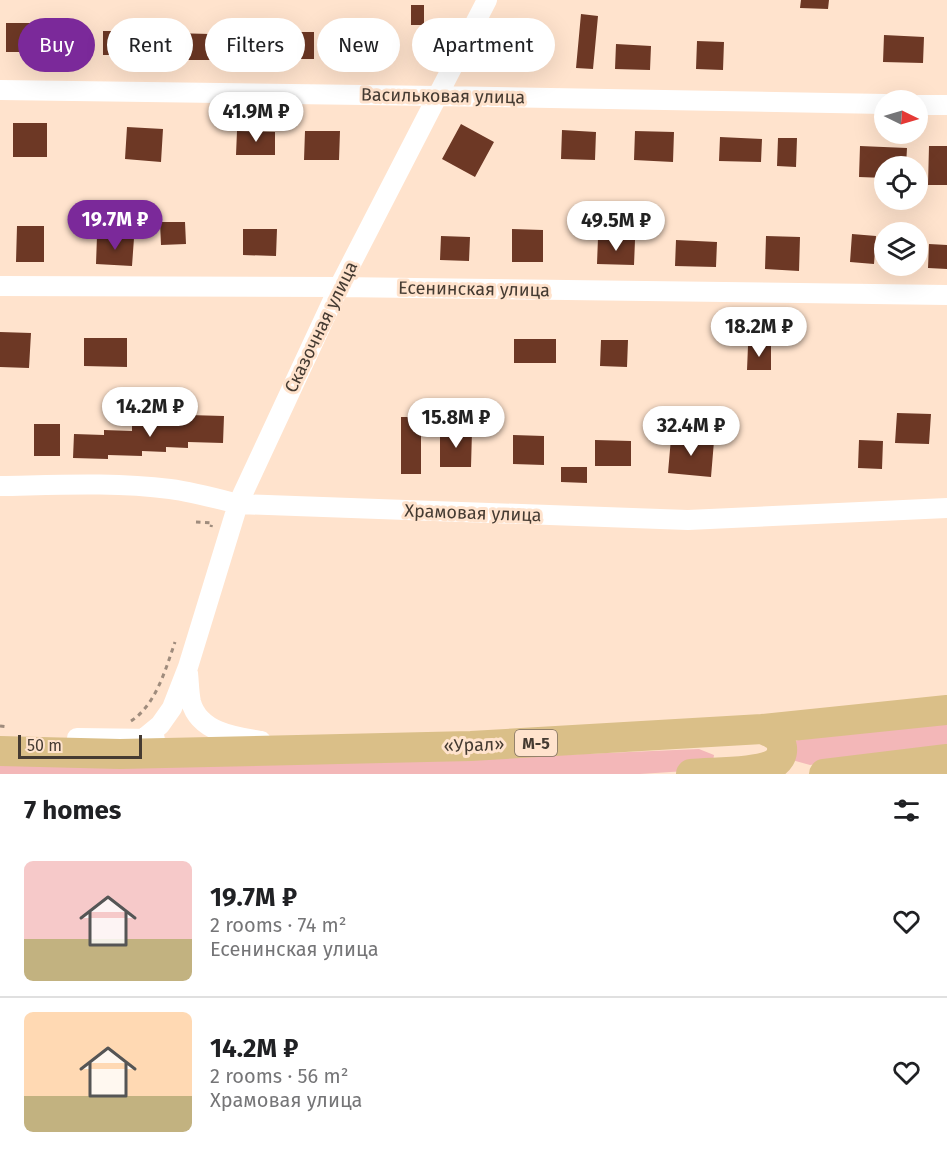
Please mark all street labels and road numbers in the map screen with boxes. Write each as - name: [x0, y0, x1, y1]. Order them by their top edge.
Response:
- street label: Васильковая улица: [361, 84, 525, 108]
- street label: Сказочная улица: [280, 258, 362, 396]
- street label: Есенинская улица: [398, 277, 550, 301]
- street label: Храмовая улица: [404, 500, 542, 526]
- road number: М-5: [515, 730, 557, 756]
- street label: «Урал»: [443, 733, 505, 757]

